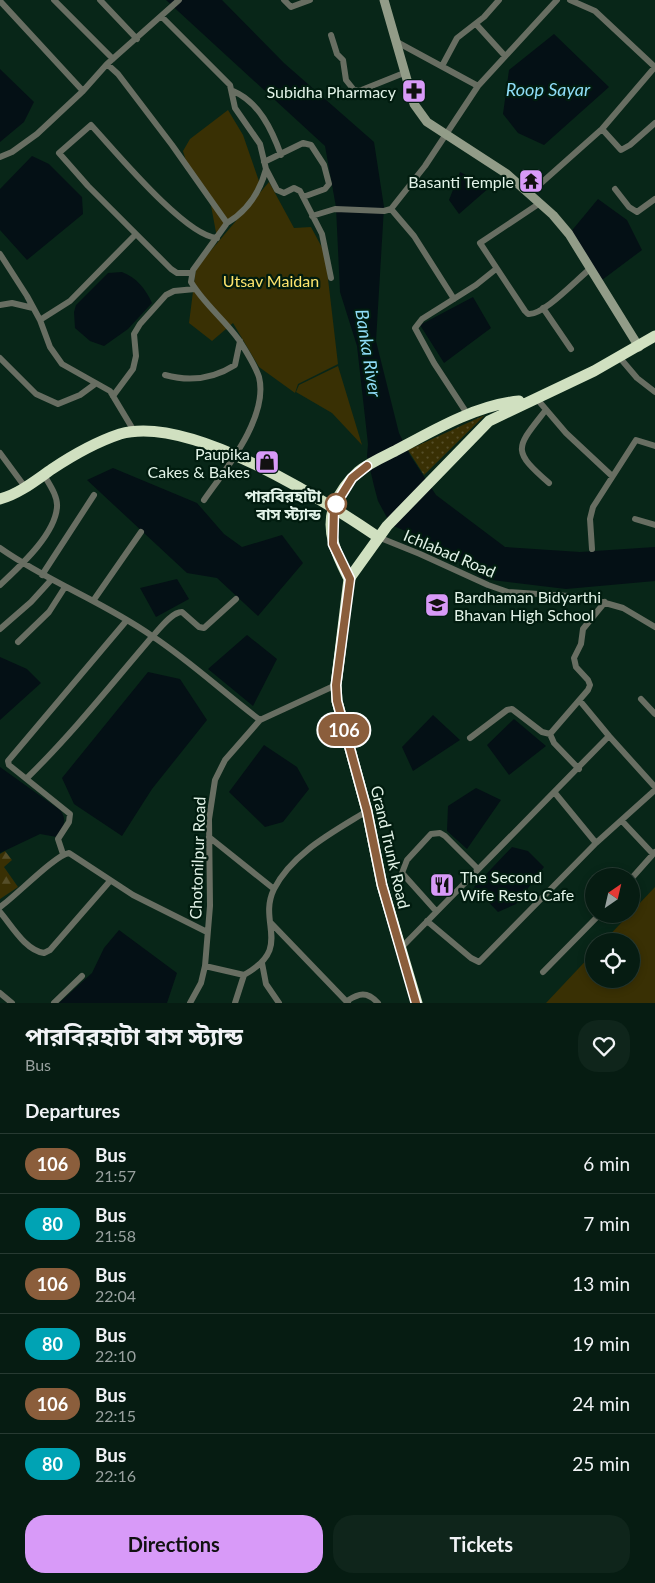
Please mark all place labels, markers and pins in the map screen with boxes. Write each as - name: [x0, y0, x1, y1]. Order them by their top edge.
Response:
- pharmacy icon: Subidha Pharmacy: [401, 78, 427, 104]
- place label: Subidha Pharmacy: [267, 82, 397, 101]
- temple icon: Basanti Temple: [518, 168, 544, 194]
- place label: Basanti Temple: [408, 172, 514, 191]
- place label: Paupika Cakes & Bakes: [148, 444, 250, 481]
- shop icon: Paupika Cakes & Bakes: [254, 449, 280, 475]
- place label: পারবিরহাটা বাস স্ট্যান্ড: [244, 486, 322, 523]
- marker: পারবিরহাটা বাস স্ট্যান্ড: [325, 493, 347, 515]
- place label: Bardhaman Bidyarthi Bhavan High School: [454, 587, 601, 624]
- school or university icon: Bardhaman Bidyarthi Bhavan High School: [424, 592, 450, 618]
- place label: The Second Wife Resto Cafe: [460, 867, 574, 904]
- restaurant icon: The Second Wife Resto Cafe: [429, 872, 455, 898]

